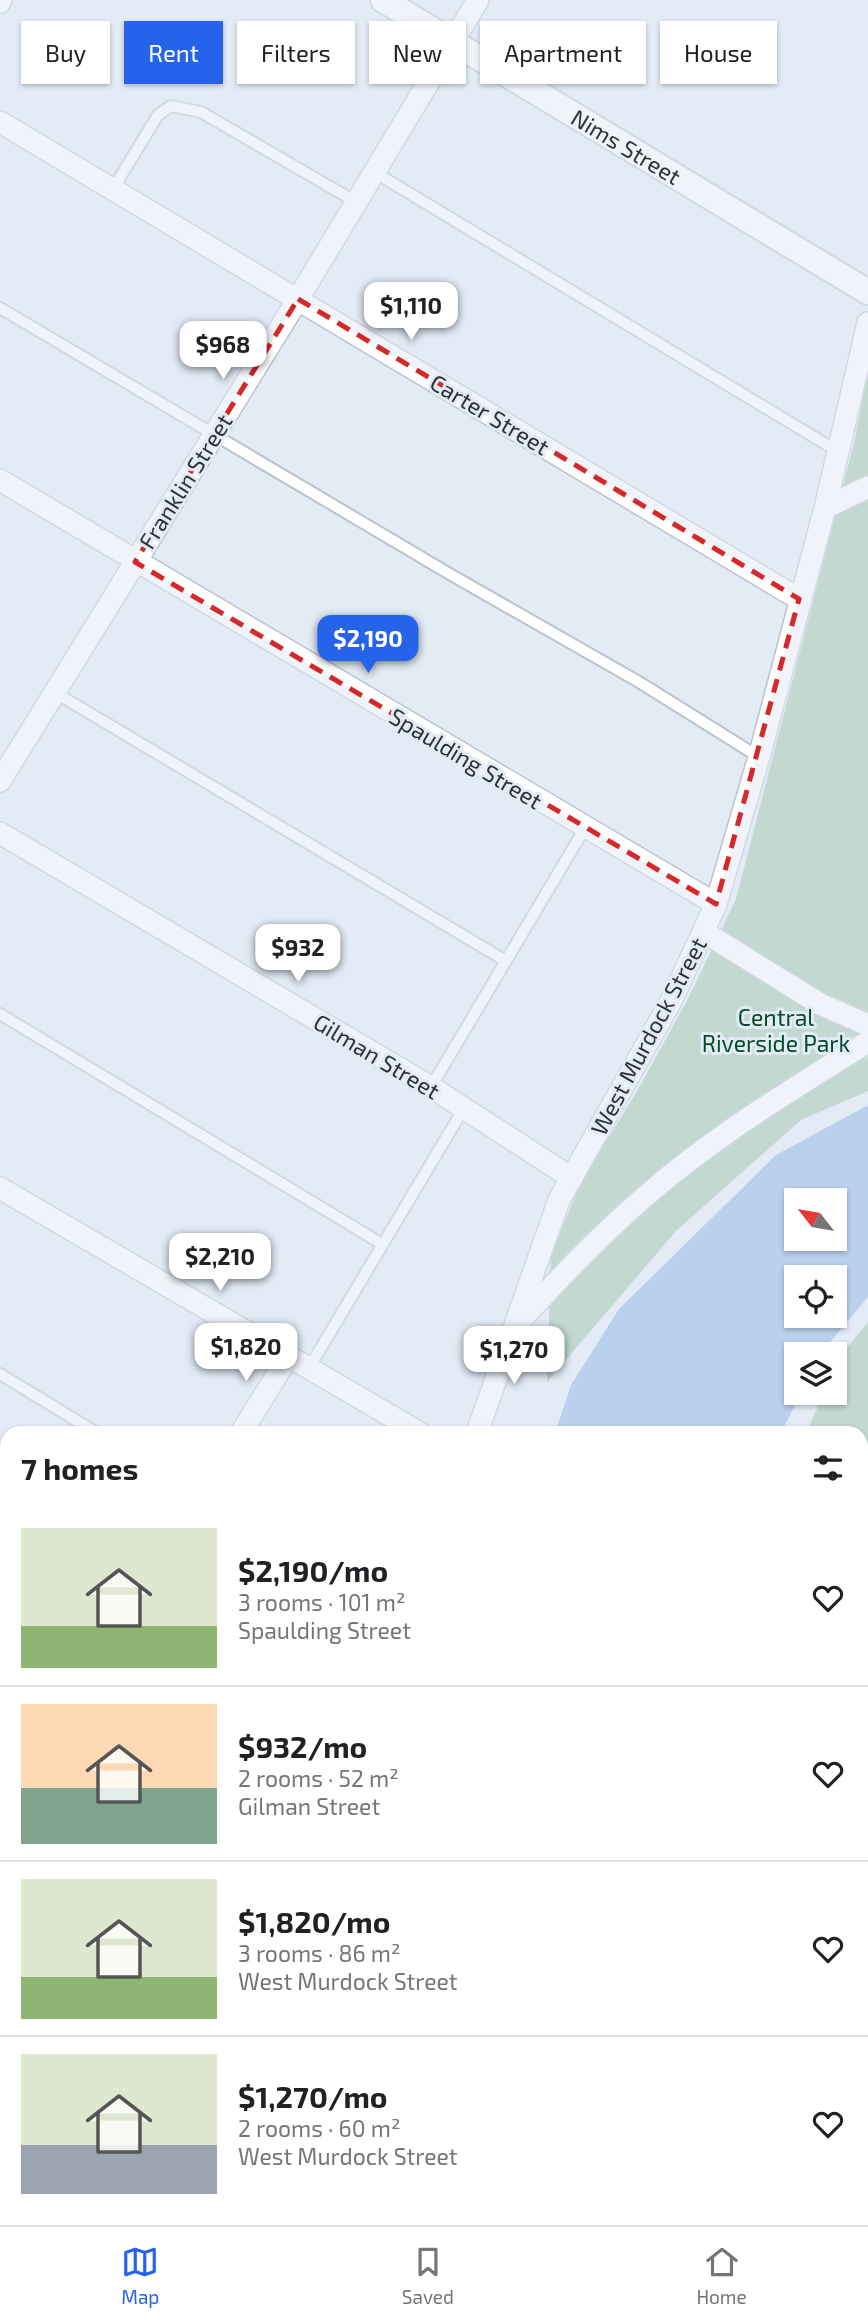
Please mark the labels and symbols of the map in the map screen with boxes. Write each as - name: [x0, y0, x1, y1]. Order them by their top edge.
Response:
- street label: Nims Street: [566, 103, 686, 190]
- pin: $1,110: [354, 282, 468, 342]
- pin: $968: [182, 322, 264, 381]
- street label: Carter Street: [425, 368, 555, 461]
- street label: Franklin Street: [132, 408, 238, 554]
- pin: $2,190: [311, 616, 425, 675]
- street label: Spaulding Street: [385, 701, 548, 815]
- pin: $932: [257, 925, 339, 984]
- street label: West Murdock Street: [584, 932, 712, 1140]
- park label: Central Riverside Park: [702, 1003, 851, 1057]
- street label: Gilman Street: [309, 1007, 445, 1105]
- north arrow: [784, 1188, 847, 1251]
- pin: $2,210: [163, 1234, 277, 1293]
- pin: $1,820: [189, 1324, 303, 1383]
- pin: $1,270: [457, 1326, 571, 1386]

